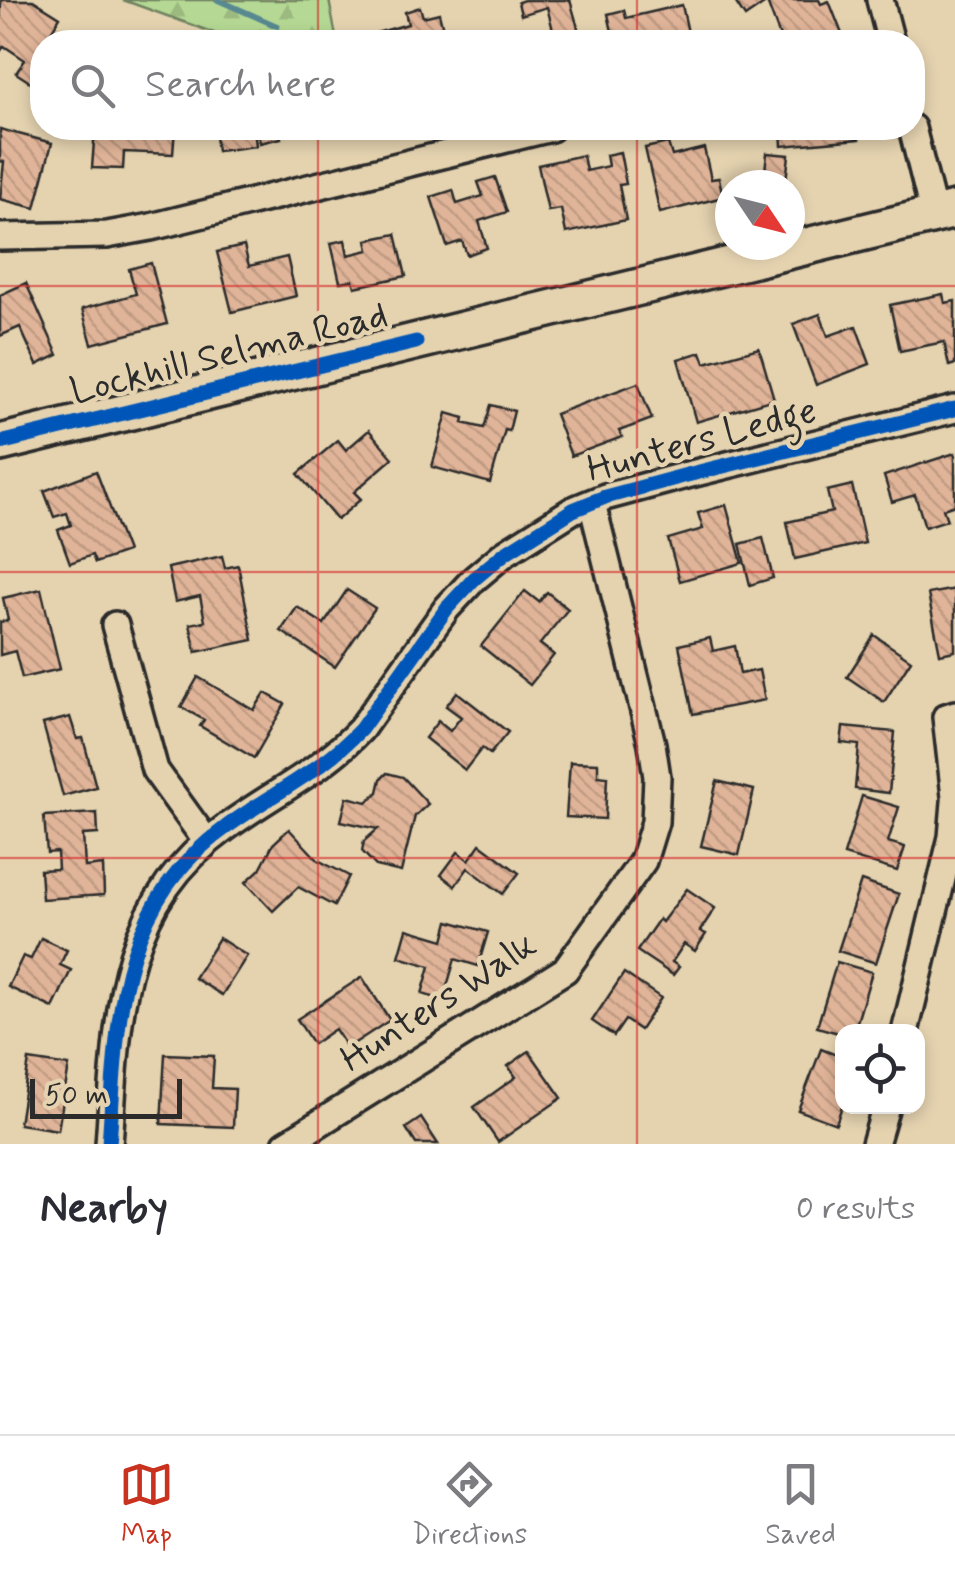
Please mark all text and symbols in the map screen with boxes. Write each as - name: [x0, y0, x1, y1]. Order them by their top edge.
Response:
- search box: [30, 30, 925, 140]
- icon: search: [65, 58, 120, 113]
- text: Search here: [145, 61, 336, 110]
- north arrow: [715, 170, 805, 260]
- street label: Lockhill Selma Road: [65, 291, 393, 417]
- street label: Hunters Ledge: [582, 387, 823, 499]
- street label: Hunters Walk: [332, 921, 546, 1085]
- map controls: [835, 1024, 925, 1114]
- button: locate: [835, 1024, 925, 1114]
- scale bar: [30, 1074, 182, 1118]
- text: 50 m: [45, 1078, 108, 1115]
- text: Nearby: [40, 1182, 168, 1237]
- text: 0 results: [796, 1188, 915, 1230]
- tab: Map: [119, 1457, 174, 1554]
- tab: Directions: [412, 1457, 527, 1554]
- tab: Saved: [765, 1457, 836, 1554]

